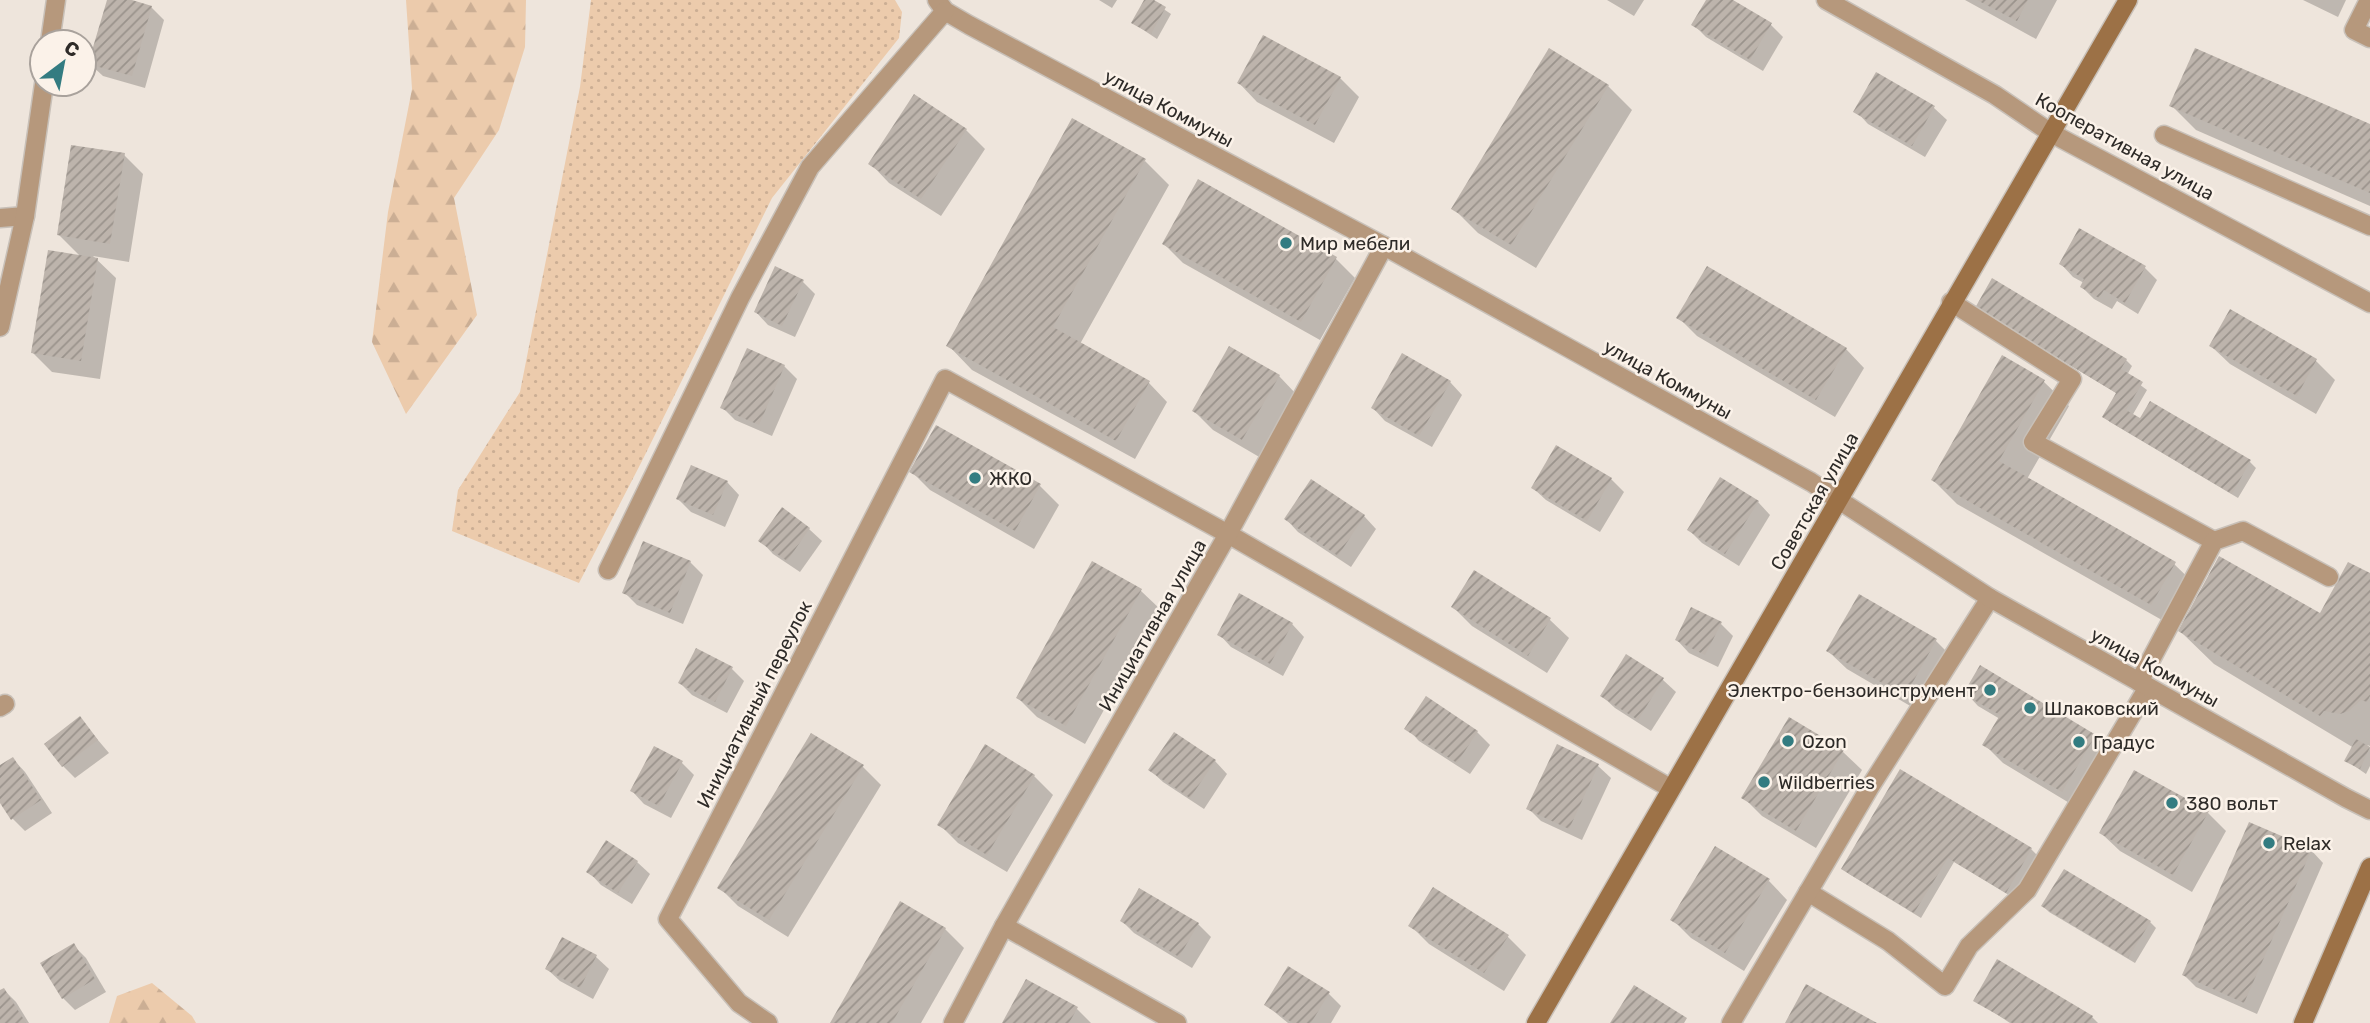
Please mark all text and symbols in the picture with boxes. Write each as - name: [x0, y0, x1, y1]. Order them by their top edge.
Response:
- north arrow: [28, 28, 98, 98]
- text: С: [60, 36, 83, 62]
- street label: улица Коммуны: [1100, 65, 1237, 152]
- street label: Кооперативная улица: [2031, 88, 2218, 205]
- place label: Мир мебели: [1300, 232, 1410, 255]
- marker: Мир мебели: [1278, 235, 1294, 251]
- street label: улица Коммуны: [1600, 335, 1736, 424]
- street label: Советская улица: [1766, 428, 1863, 574]
- place label: ЖКО: [989, 467, 1032, 490]
- marker: ЖКО: [967, 470, 983, 486]
- street label: Инициативная улица: [1094, 535, 1211, 715]
- street label: Инициативный переулок: [692, 597, 817, 812]
- street label: улица Коммуны: [2087, 623, 2223, 712]
- place label: Электро-бензоинструмент: [1728, 679, 1976, 702]
- marker: Электро-бензоинструмент: [1982, 682, 1998, 698]
- place label: Шлаковский: [2044, 697, 2159, 720]
- marker: Шлаковский: [2022, 700, 2038, 716]
- place label: Ozon: [1802, 730, 1847, 753]
- place label: Градус: [2093, 731, 2155, 754]
- marker: Ozon: [1780, 733, 1796, 749]
- marker: Градус: [2071, 734, 2087, 750]
- place label: Wildberries: [1778, 771, 1875, 794]
- marker: Wildberries: [1756, 774, 1772, 790]
- place label: 380 вольт: [2186, 792, 2278, 815]
- marker: 380 вольт: [2164, 795, 2180, 811]
- place label: Relax: [2283, 832, 2331, 855]
- marker: Relax: [2261, 835, 2277, 851]

